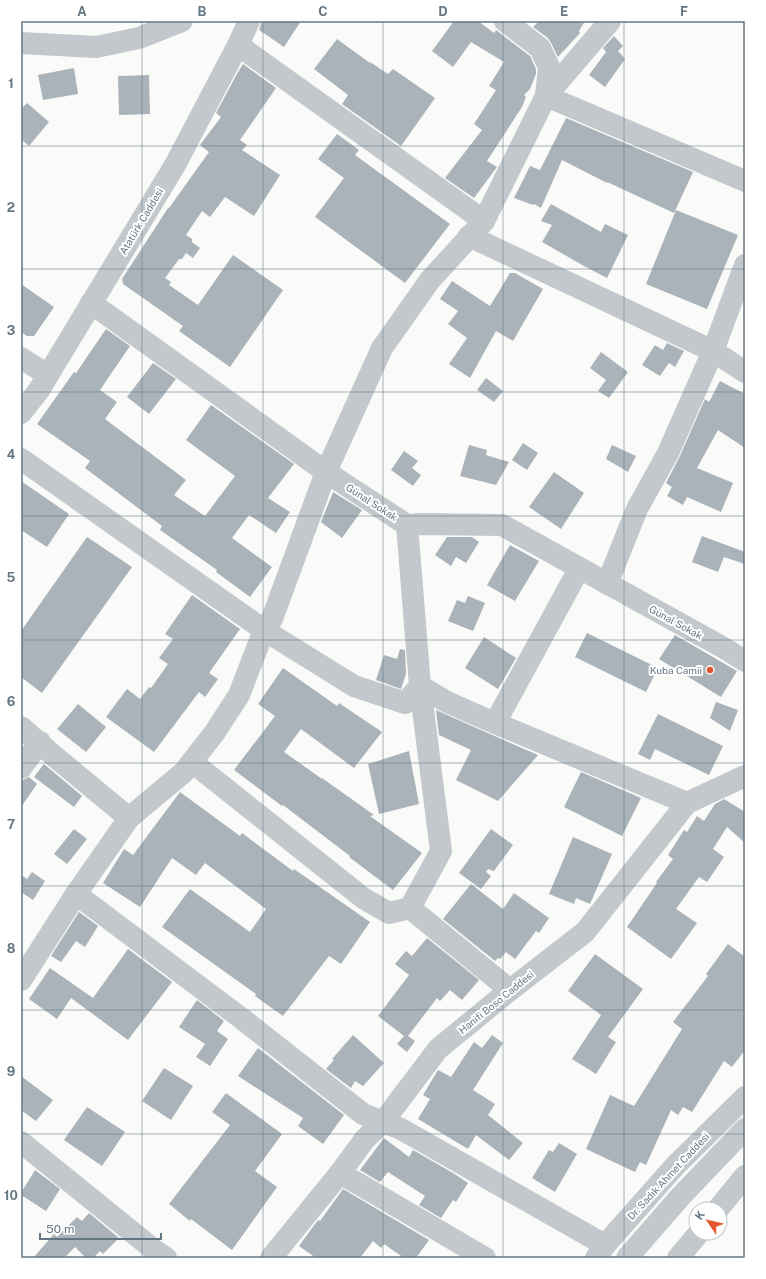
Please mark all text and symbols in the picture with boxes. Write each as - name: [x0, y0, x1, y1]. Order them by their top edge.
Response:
- text: A: [77, 4, 87, 19]
- text: B: [198, 4, 207, 19]
- text: C: [318, 4, 328, 19]
- text: D: [438, 4, 448, 19]
- text: E: [560, 4, 568, 19]
- text: F: [680, 4, 688, 19]
- text: 1: [8, 76, 14, 91]
- street label: Atatürk Caddesi: [117, 186, 165, 256]
- text: 2: [7, 200, 15, 215]
- text: 3: [7, 323, 16, 338]
- text: 4: [7, 447, 16, 462]
- street label: Günal Sokak: [344, 481, 400, 523]
- text: 5: [7, 570, 16, 585]
- street label: Günal Sokak: [647, 602, 705, 642]
- place label: Kuba Camii: [650, 664, 702, 676]
- marker: Kuba Camii: [705, 665, 715, 675]
- text: 6: [7, 694, 16, 709]
- text: 7: [7, 817, 15, 832]
- text: 8: [7, 941, 16, 956]
- street label: Hanifi Boso Caddesi: [456, 968, 536, 1036]
- text: 9: [7, 1064, 15, 1079]
- street label: Dr. Sadık Ahmet Caddesi: [625, 1130, 711, 1222]
- text: 10: [4, 1188, 18, 1203]
- north arrow: [688, 1201, 728, 1241]
- text: K: [693, 1209, 707, 1222]
- scale bar: [40, 1215, 161, 1241]
- text: 50 m: [46, 1222, 74, 1236]

